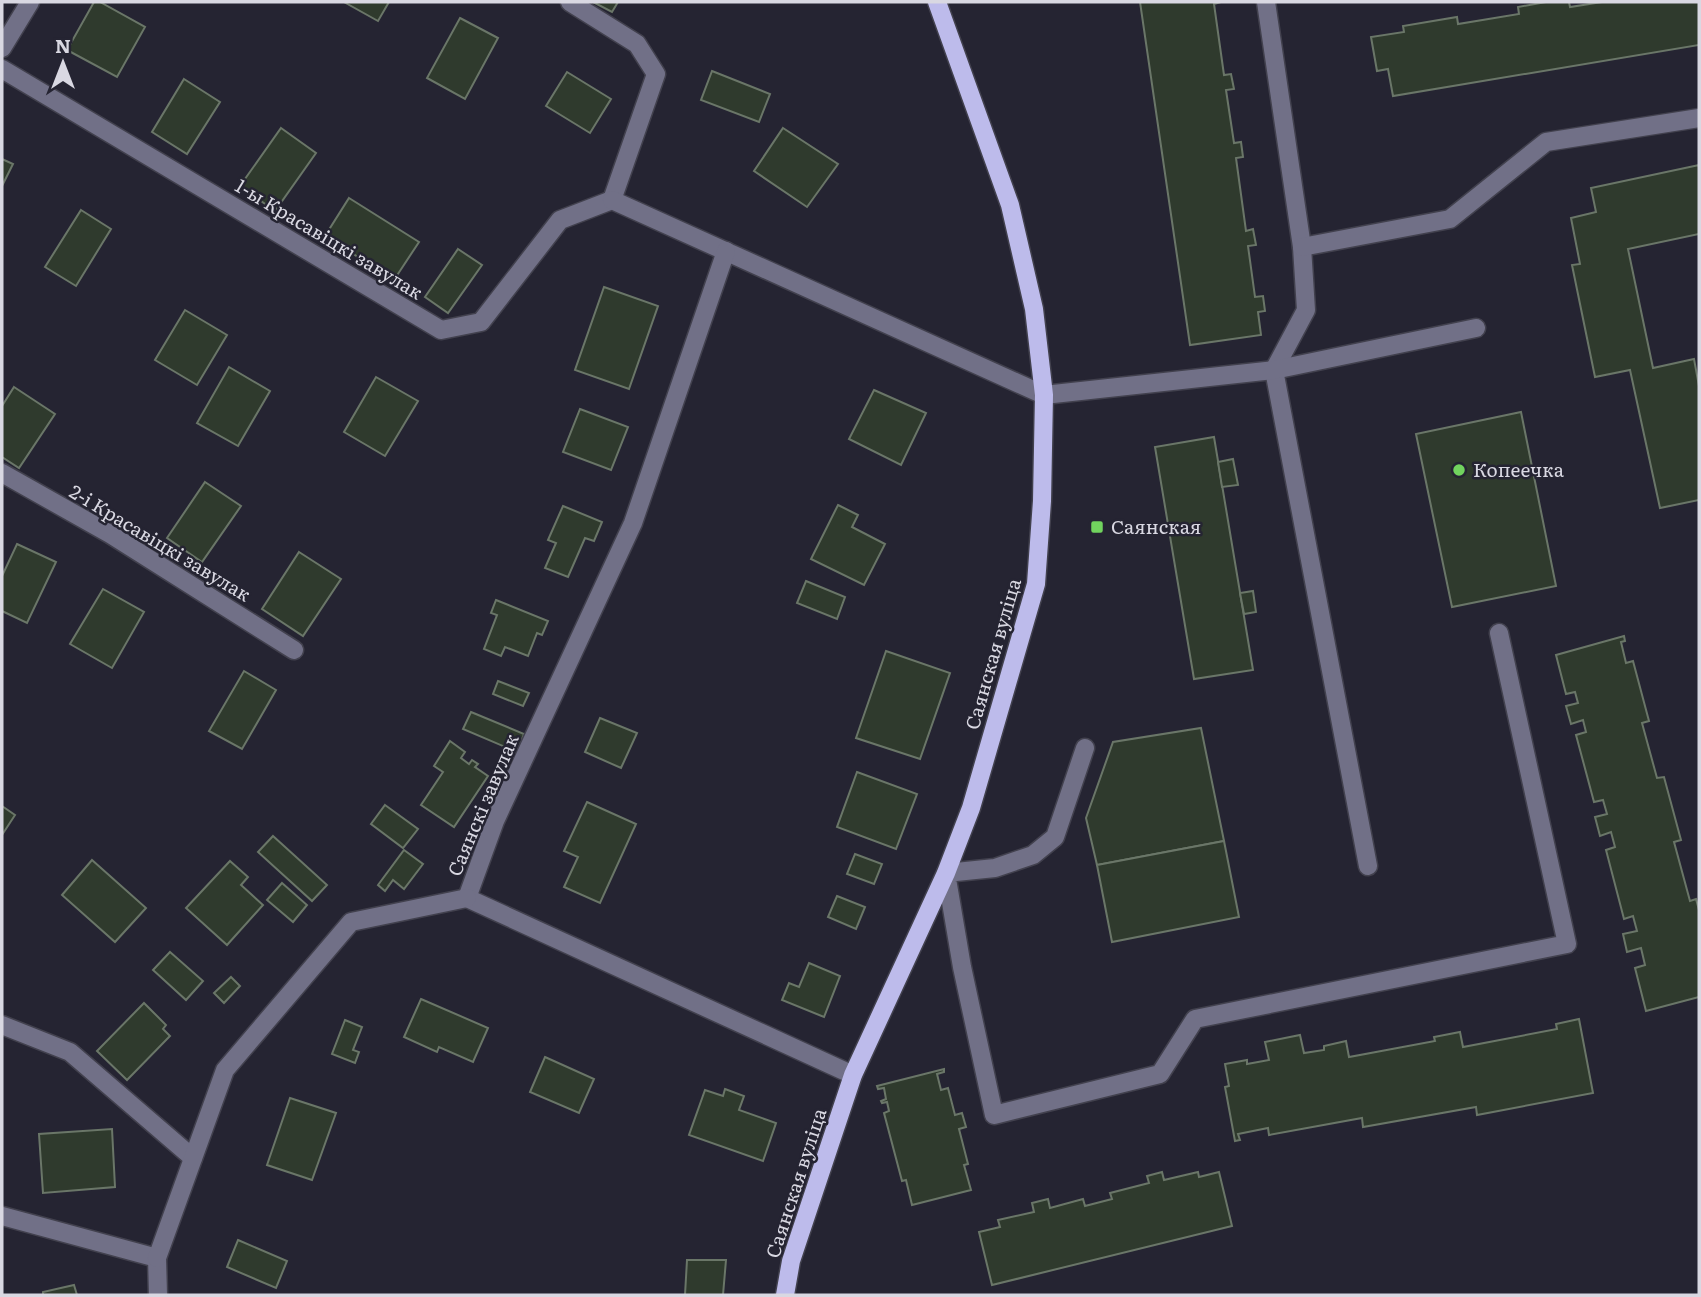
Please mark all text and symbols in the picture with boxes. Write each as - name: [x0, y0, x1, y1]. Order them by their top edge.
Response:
- north arrow: [28, 28, 98, 98]
- text: N: [55, 31, 71, 59]
- street label: 1-ы Красавіцкі завулак: [230, 171, 429, 306]
- place label: Копеечка: [1473, 455, 1565, 483]
- marker: Копеечка: [1451, 462, 1467, 478]
- street label: 2-і Красавіцкі завулак: [65, 477, 257, 608]
- place label: Саянская: [1111, 512, 1201, 540]
- marker: Саянская: [1089, 519, 1105, 535]
- street label: Саянская вуліца: [957, 574, 1027, 733]
- street label: Саянскі завулак: [439, 728, 525, 880]
- street label: Саянская вуліца: [758, 1103, 833, 1261]

